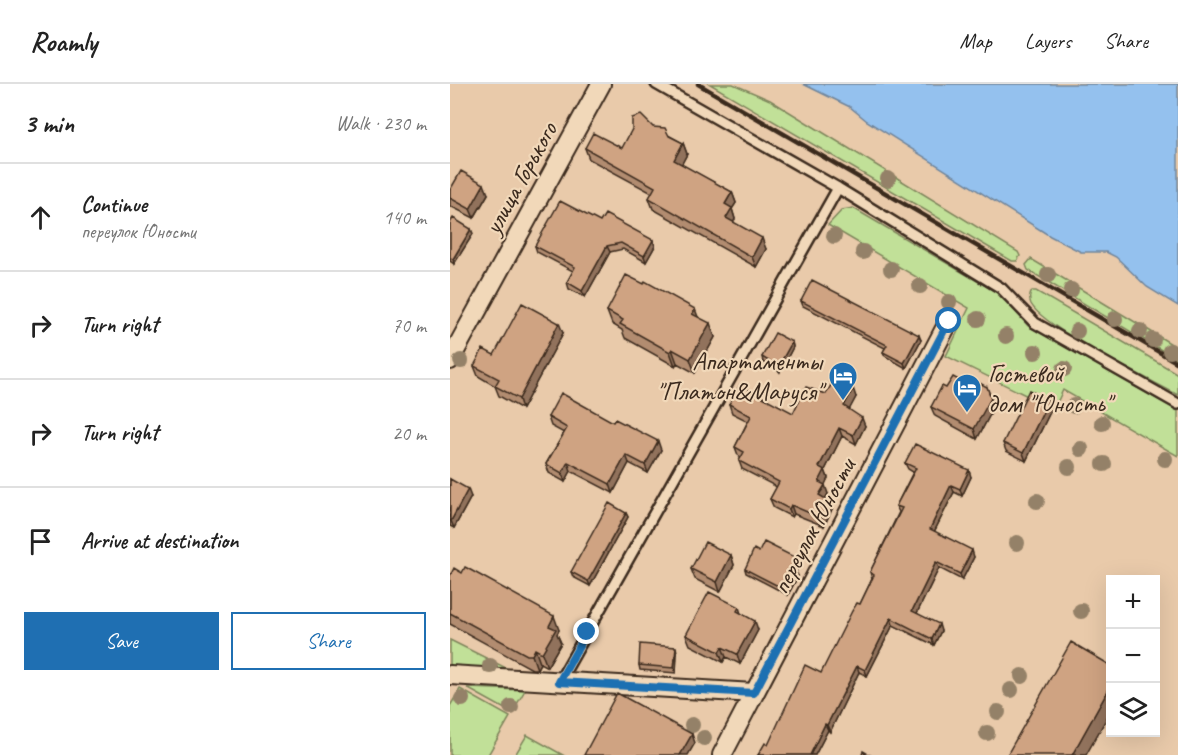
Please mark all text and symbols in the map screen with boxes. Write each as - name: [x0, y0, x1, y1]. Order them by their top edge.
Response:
- text: Roamly: [30, 24, 97, 59]
- text: Map: [959, 28, 992, 54]
- text: Layers: [1025, 28, 1071, 54]
- text: Share: [1104, 28, 1148, 54]
- text: 3 min: [24, 107, 74, 140]
- text: Walk · 230 m: [336, 111, 426, 136]
- street label: улица Горького: [475, 115, 566, 242]
- text: Continue: [81, 191, 147, 219]
- icon: ahead: [24, 201, 57, 234]
- text: 140 m: [383, 205, 426, 230]
- text: переулок Юности: [81, 219, 195, 244]
- route start: [935, 307, 961, 333]
- icon: right: [24, 309, 57, 342]
- text: Turn right: [81, 311, 158, 339]
- text: 70 m: [392, 313, 426, 338]
- place label: Апартаменты "Платон&Маруся": [656, 345, 827, 408]
- place label: Гостевой дом "Юность": [988, 357, 1116, 420]
- hotel icon: Апартаменты "Платон&Маруся": [827, 360, 859, 402]
- hotel icon: Гостевой дом "Юность": [951, 372, 983, 414]
- icon: right: [24, 417, 57, 450]
- text: Turn right: [81, 419, 158, 447]
- text: 20 m: [392, 421, 426, 446]
- street label: переулок Юности: [764, 450, 864, 600]
- icon: arrive: [24, 525, 57, 558]
- text: Arrive at destination: [81, 527, 238, 555]
- map controls: [1106, 575, 1160, 737]
- button: +: [1106, 575, 1160, 629]
- button: Save: [24, 612, 219, 670]
- button: Share: [231, 612, 426, 670]
- route end: [573, 618, 599, 644]
- button: −: [1106, 629, 1160, 683]
- button: layers: [1106, 683, 1160, 737]

